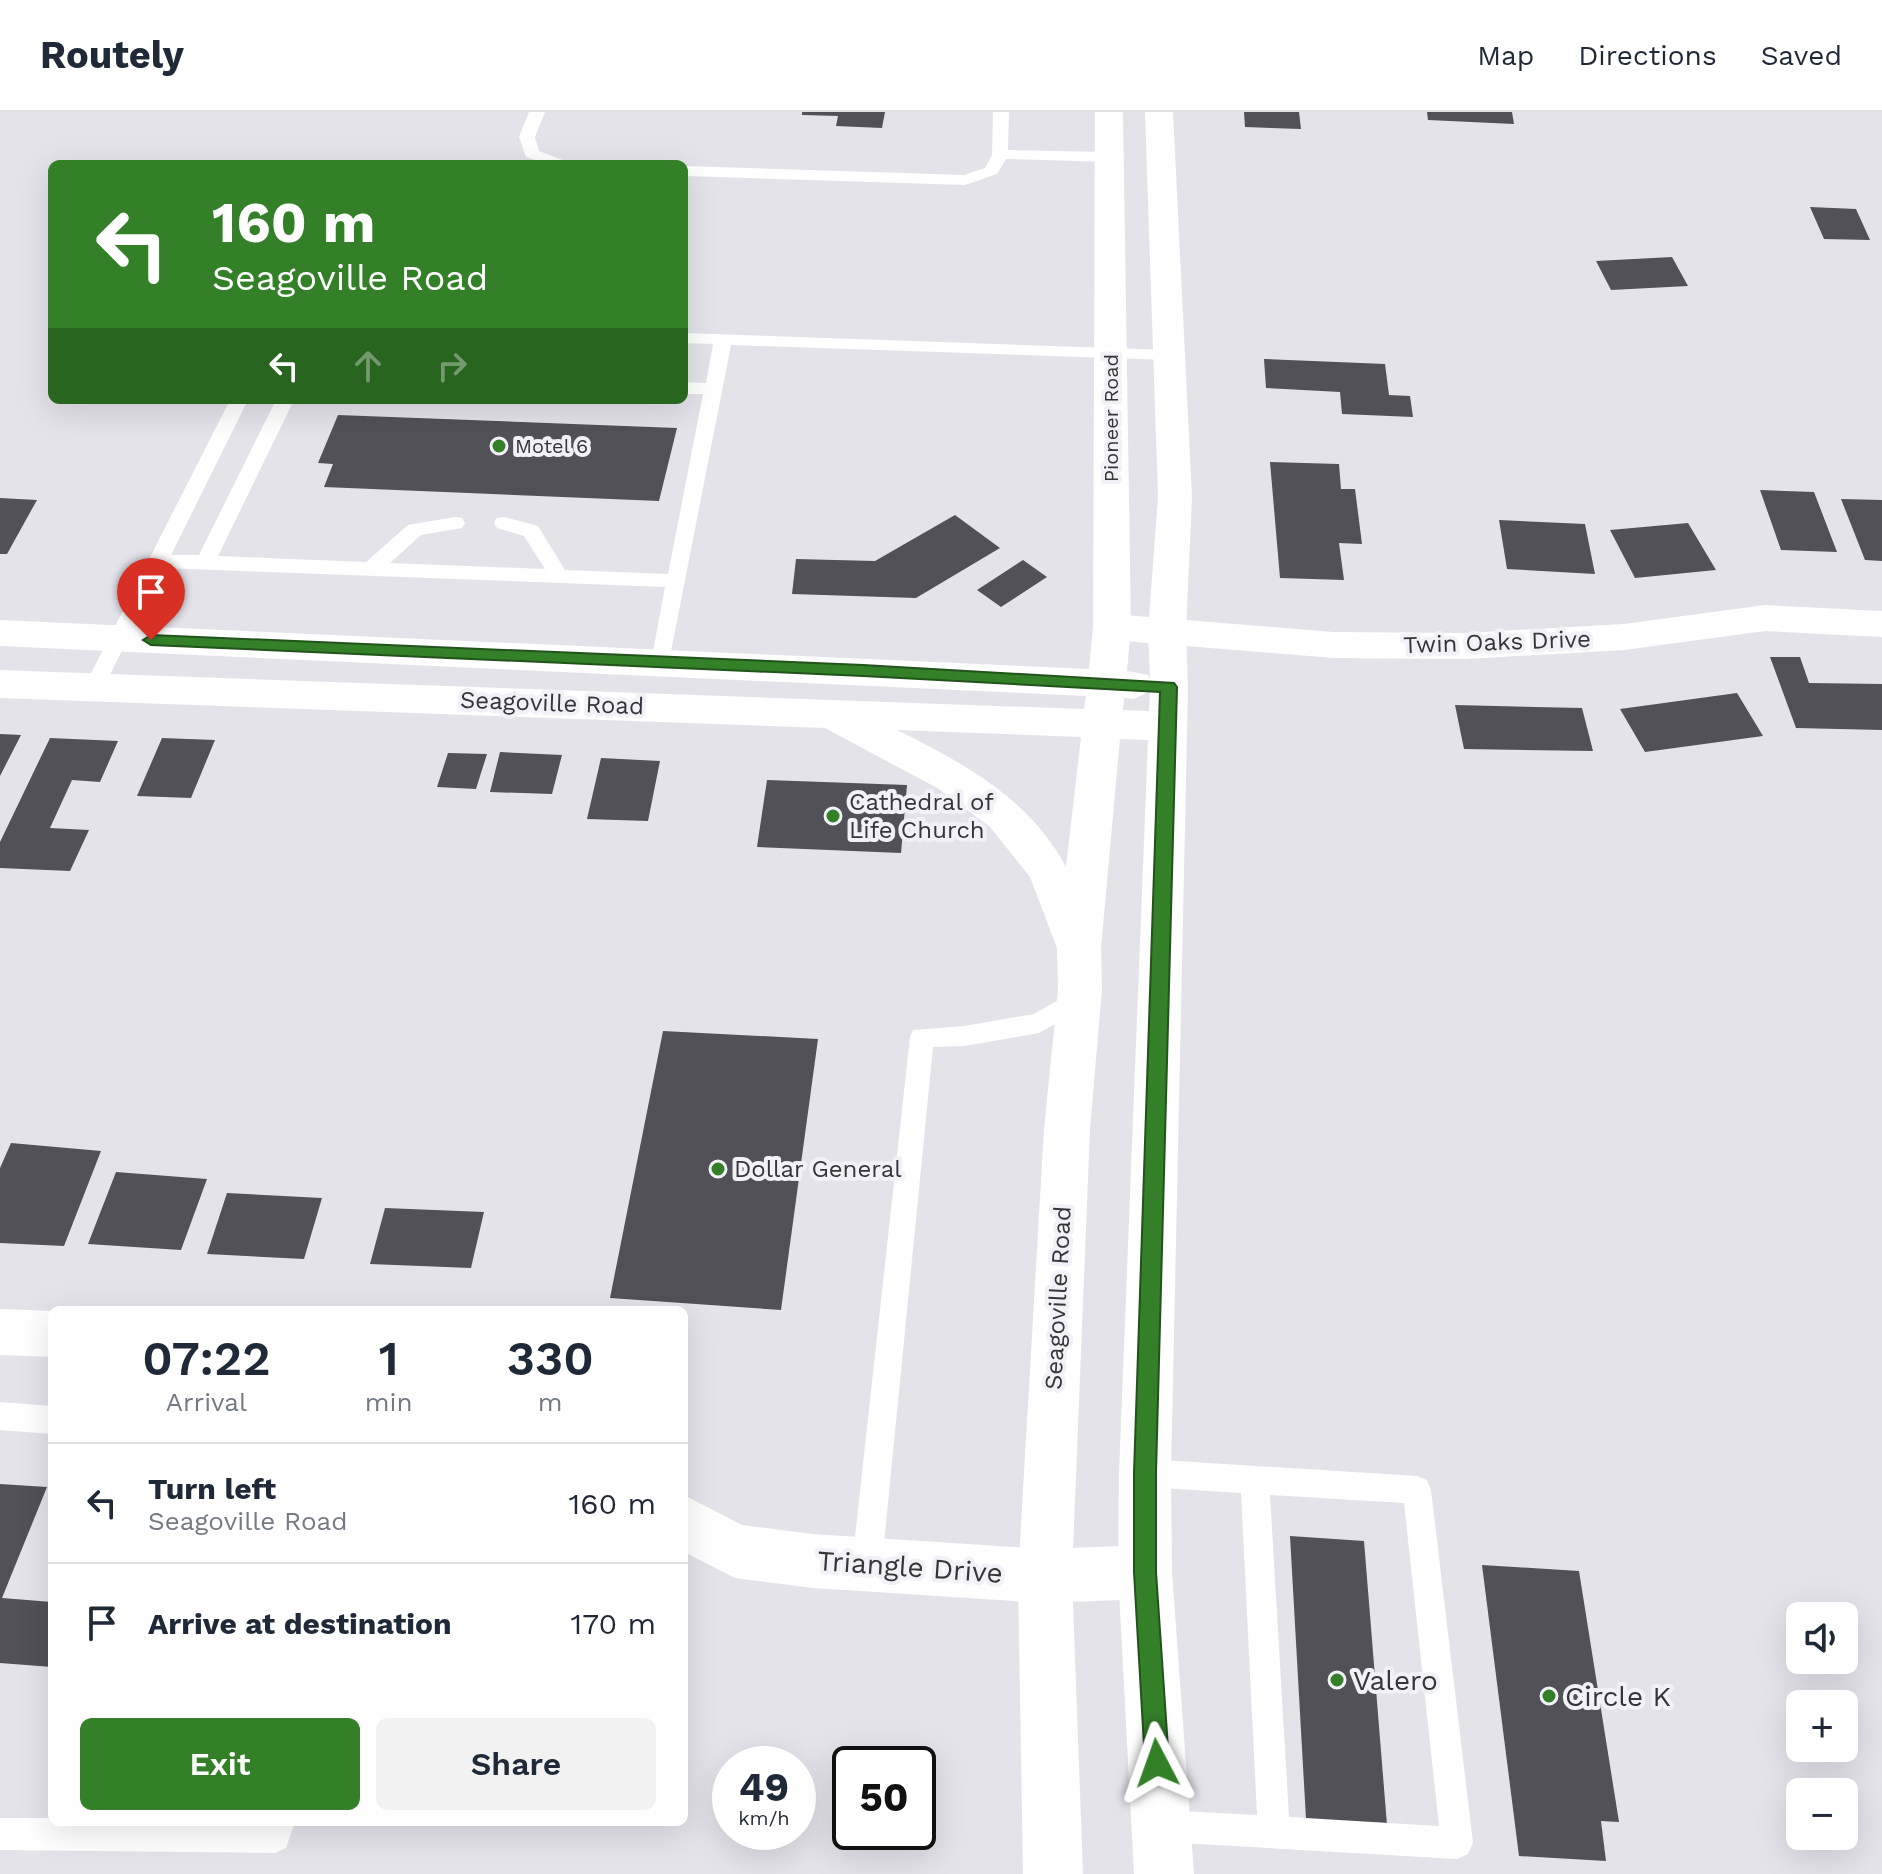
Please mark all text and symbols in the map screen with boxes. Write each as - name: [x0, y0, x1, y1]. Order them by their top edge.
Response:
- text: Routely: [40, 33, 184, 77]
- text: Map: [1477, 39, 1534, 72]
- text: Directions: [1578, 39, 1717, 72]
- text: Saved: [1761, 39, 1842, 72]
- text: 160 m: [212, 190, 375, 256]
- icon: left: [80, 192, 184, 296]
- text: Seagoville Road: [212, 257, 488, 299]
- icon: left: [262, 344, 306, 388]
- icon: ahead: [346, 344, 390, 388]
- icon: right: [430, 344, 474, 388]
- street label: Pioneer Road: [1099, 354, 1123, 482]
- place label: Motel 6: [515, 434, 588, 458]
- marker: Motel 6: [490, 437, 508, 455]
- pin: [117, 558, 185, 640]
- icon: arrive: [129, 570, 173, 614]
- street label: Twin Oaks Drive: [1403, 625, 1591, 659]
- street label: Seagoville Road: [459, 686, 645, 720]
- place label: Cathedral of Life Church: [849, 788, 994, 844]
- marker: Cathedral of Life Church: [824, 807, 842, 825]
- place label: Dollar General: [734, 1155, 902, 1183]
- marker: Dollar General: [709, 1160, 727, 1178]
- street label: Seagoville Road: [1039, 1205, 1077, 1391]
- text: 07:22: [142, 1330, 271, 1387]
- text: 1: [379, 1330, 399, 1387]
- text: 330: [507, 1330, 594, 1387]
- text: Arrival: [166, 1387, 247, 1417]
- text: min: [365, 1387, 413, 1417]
- text: m: [538, 1387, 563, 1417]
- text: Turn left: [148, 1471, 276, 1506]
- icon: left: [80, 1481, 124, 1525]
- text: 160 m: [569, 1486, 656, 1521]
- text: Seagoville Road: [148, 1506, 348, 1536]
- street label: Triangle Drive: [816, 1544, 1004, 1590]
- icon: arrive: [80, 1601, 124, 1645]
- map controls: [1786, 1602, 1858, 1850]
- button: sound: [1786, 1602, 1858, 1674]
- text: Arrive at destination: [148, 1606, 452, 1641]
- text: 170 m: [571, 1606, 656, 1641]
- place label: Valero: [1353, 1664, 1438, 1697]
- marker: Valero: [1328, 1671, 1346, 1689]
- place label: Circle K: [1565, 1680, 1671, 1713]
- marker: Circle K: [1540, 1687, 1558, 1705]
- button: +: [1786, 1690, 1858, 1762]
- button: Exit: [80, 1718, 360, 1810]
- button: Share: [376, 1718, 656, 1810]
- position arrow: [1115, 1721, 1199, 1805]
- speed limit sign: 50: [832, 1746, 936, 1850]
- text: 49: [739, 1764, 789, 1811]
- button: −: [1786, 1778, 1858, 1850]
- text: km/h: [738, 1806, 790, 1830]

